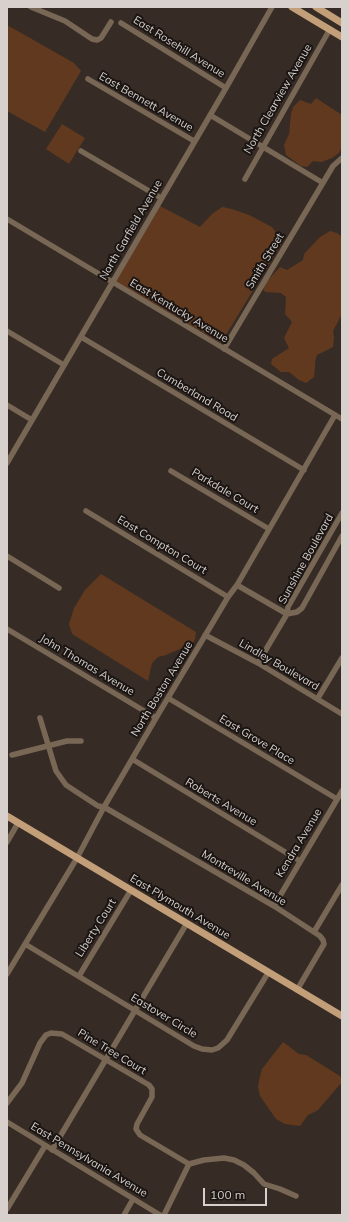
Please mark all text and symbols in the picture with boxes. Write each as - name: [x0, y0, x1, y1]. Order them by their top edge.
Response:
- street label: East Rosehill Avenue: [131, 13, 227, 81]
- street label: North Clearview Avenue: [241, 42, 315, 156]
- street label: East Bennett Avenue: [97, 70, 195, 134]
- street label: North Garfield Avenue: [97, 178, 165, 282]
- street label: Smith Street: [243, 231, 287, 291]
- street label: East Kentucky Avenue: [127, 276, 231, 346]
- street label: Cumberland Road: [154, 366, 240, 424]
- street label: Parkdale Court: [189, 466, 261, 516]
- street label: Sunshine Boulevard: [276, 512, 336, 606]
- street label: East Compton Court: [115, 513, 209, 577]
- street label: John Thomas Avenue: [37, 632, 137, 698]
- street label: Lindley Boulevard: [237, 637, 321, 693]
- street label: North Boston Avenue: [128, 639, 196, 739]
- street label: East Grove Place: [217, 712, 297, 768]
- street label: Roberts Avenue: [183, 775, 259, 829]
- street label: Kendra Avenue: [273, 806, 325, 880]
- street label: Montreville Avenue: [199, 847, 289, 909]
- street label: East Plymouth Avenue: [128, 872, 232, 942]
- street label: Liberty Court: [73, 897, 119, 959]
- street label: Eastover Circle: [128, 991, 200, 1041]
- street label: Pine Tree Court: [75, 1026, 149, 1078]
- street label: East Pennsylvania Avenue: [28, 1120, 150, 1200]
- scale bar: [205, 1180, 269, 1206]
- text: 100 m: [210, 1187, 245, 1202]

